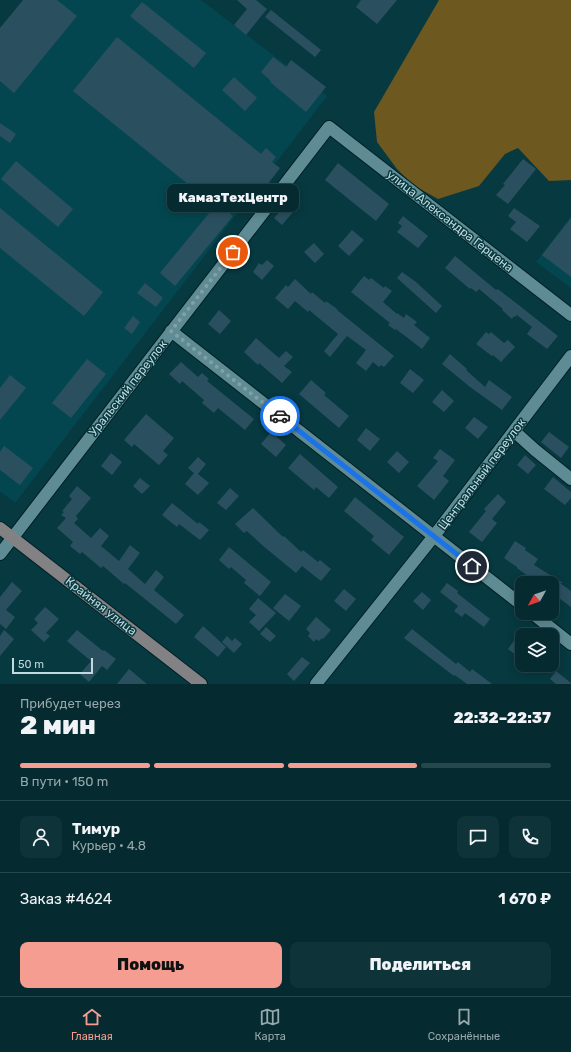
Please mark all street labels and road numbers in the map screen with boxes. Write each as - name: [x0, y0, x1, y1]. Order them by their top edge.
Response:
- street label: улица Александра Герцена: [384, 167, 516, 275]
- street label: Уральский переулок: [86, 337, 170, 439]
- street label: Центральный переулок: [436, 415, 529, 532]
- street label: Крайняя улица: [63, 574, 139, 638]

